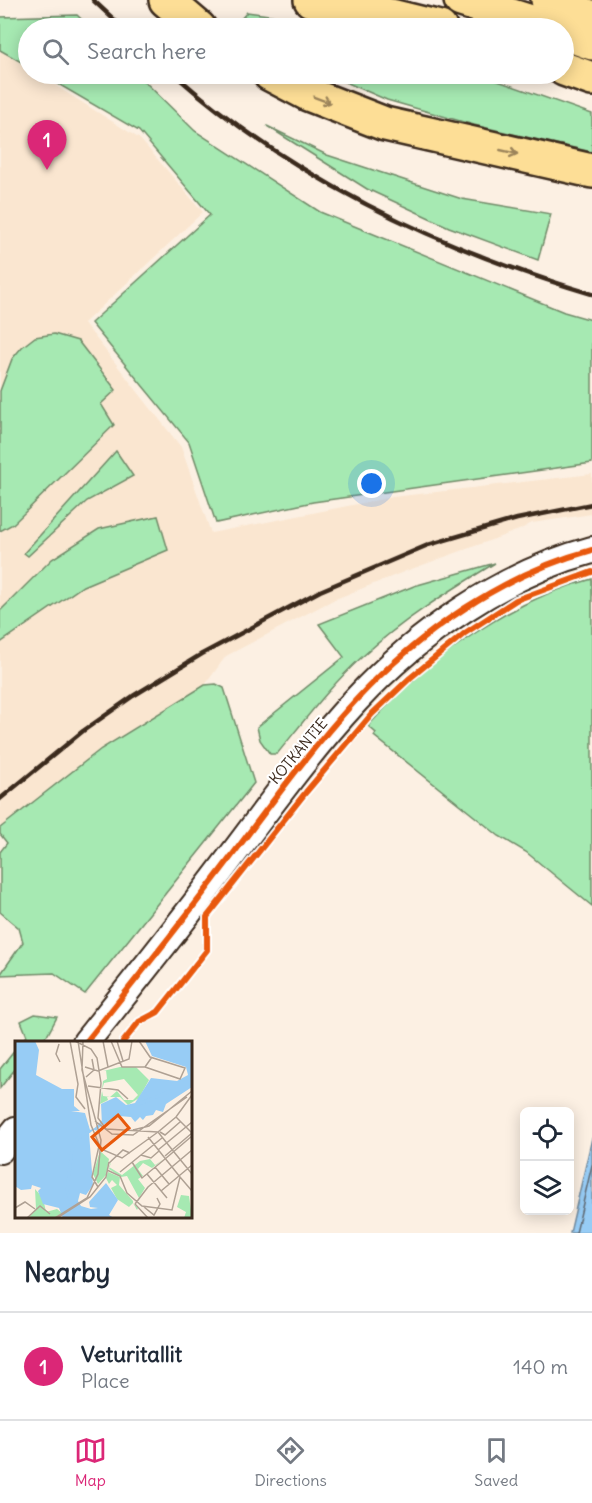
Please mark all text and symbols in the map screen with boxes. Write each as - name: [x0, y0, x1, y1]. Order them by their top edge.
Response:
- search box: [18, 18, 574, 84]
- icon: search: [39, 35, 72, 68]
- text: Search here: [87, 37, 206, 65]
- one-way arrow: [312, 95, 331, 106]
- pin: 1: [28, 120, 66, 170]
- one-way arrow: [499, 147, 519, 158]
- your location: [357, 469, 386, 498]
- street label: KOTKANTIE: [265, 714, 331, 788]
- inset map: [15, 1041, 192, 1218]
- map controls: [520, 1107, 574, 1215]
- button: locate: [520, 1107, 574, 1161]
- button: layers: [520, 1161, 574, 1215]
- text: Nearby: [24, 1256, 110, 1289]
- text: Veturitallit: [81, 1340, 182, 1368]
- text: 1: [40, 1354, 47, 1379]
- text: 140 m: [513, 1354, 568, 1379]
- text: Place: [81, 1368, 129, 1393]
- tab: Map: [74, 1434, 107, 1490]
- tab: Directions: [254, 1434, 327, 1490]
- tab: Saved: [474, 1434, 518, 1490]

